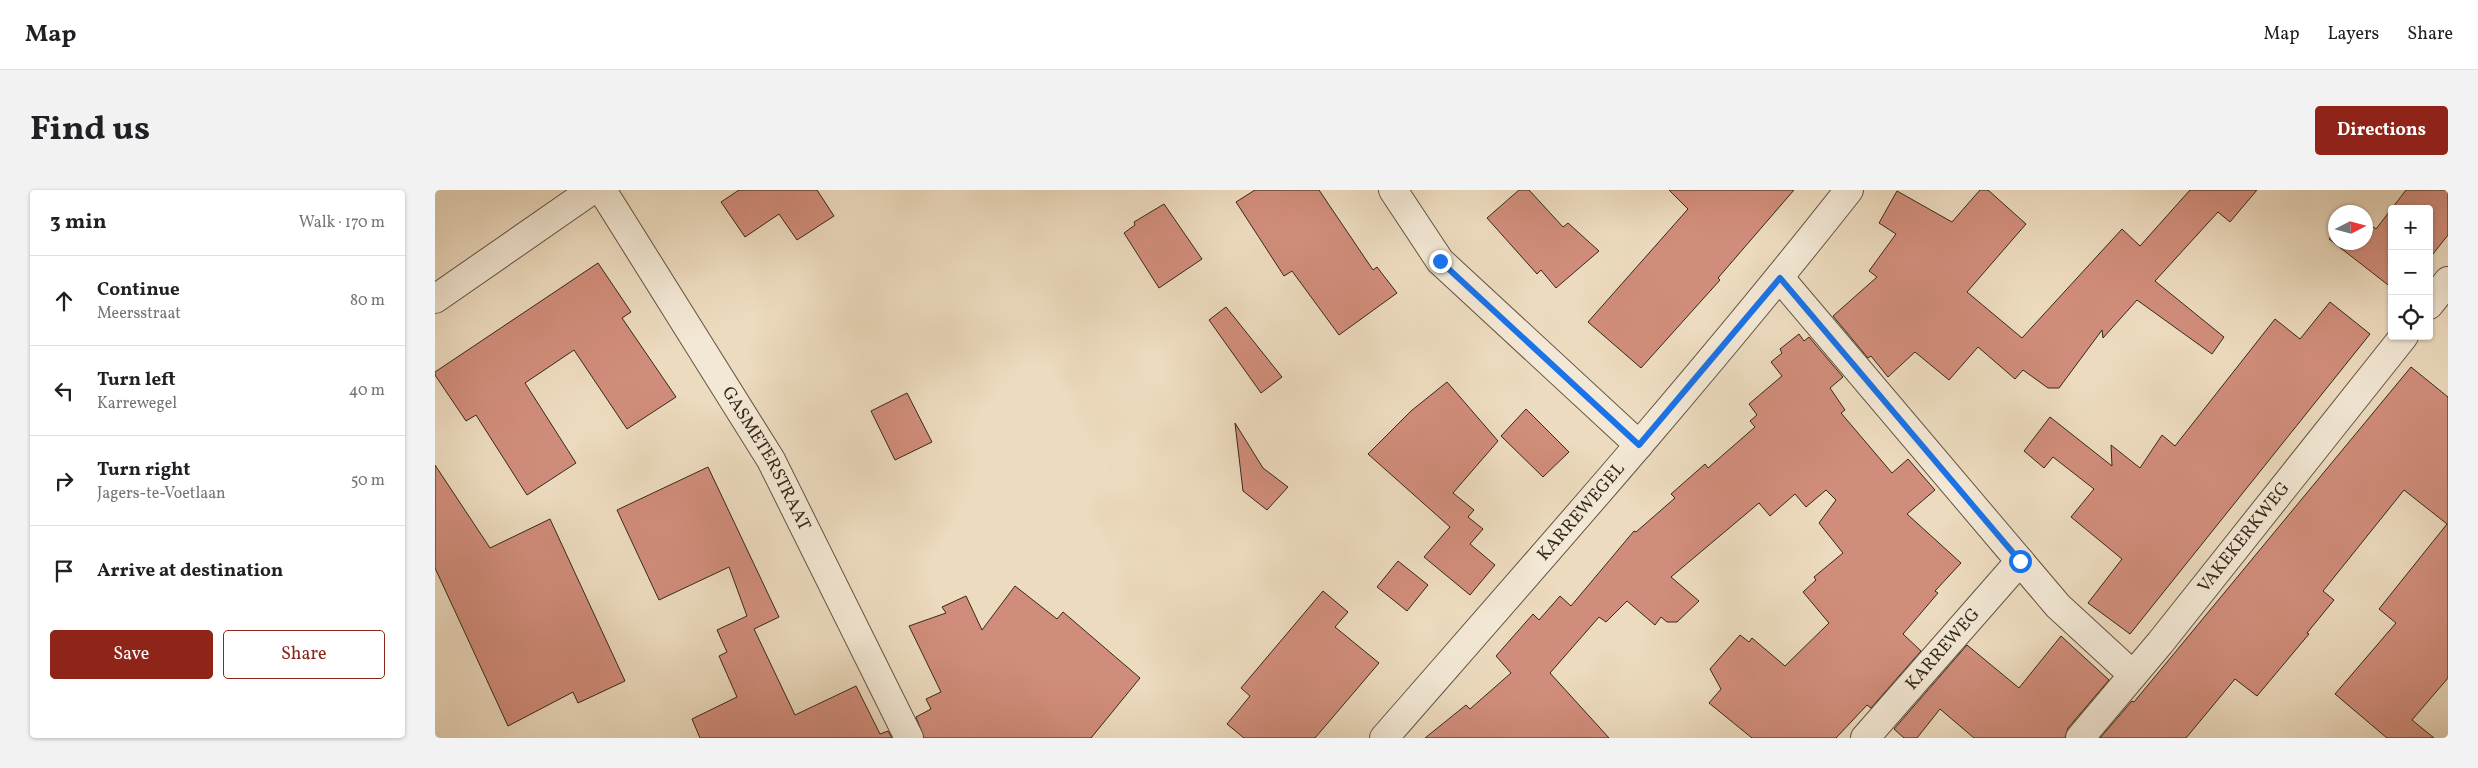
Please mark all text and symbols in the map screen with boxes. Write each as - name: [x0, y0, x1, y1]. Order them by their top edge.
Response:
- text: Map: [25, 18, 76, 52]
- text: Map: [2263, 22, 2299, 47]
- text: Layers: [2327, 22, 2379, 47]
- text: Share: [2407, 22, 2453, 47]
- text: Find us: [30, 106, 150, 154]
- button: Directions: [2315, 106, 2448, 155]
- north arrow: [2328, 205, 2373, 250]
- map controls: [2388, 205, 2433, 340]
- button: +: [2388, 205, 2433, 250]
- text: 3 min: [50, 208, 106, 237]
- text: Walk · 170 m: [299, 212, 385, 234]
- route end: [1429, 250, 1452, 273]
- button: −: [2388, 250, 2433, 295]
- text: Continue: [97, 277, 180, 303]
- icon: ahead: [50, 287, 78, 315]
- text: 80 m: [350, 290, 385, 312]
- button: locate: [2388, 295, 2433, 340]
- text: Meersstraat: [97, 303, 181, 325]
- text: Turn left: [97, 367, 176, 393]
- icon: left: [50, 377, 78, 405]
- text: 40 m: [349, 380, 385, 402]
- street label: GASMETERSTRAAT: [716, 382, 817, 535]
- text: Karrewegel: [97, 393, 177, 415]
- text: Turn right: [97, 457, 190, 483]
- street label: KARREWEGEL: [1532, 457, 1631, 566]
- icon: right: [50, 467, 78, 495]
- text: 50 m: [351, 470, 385, 492]
- street label: VAKEKERKWEG: [2192, 477, 2296, 598]
- text: Jagers-te-Voetlaan: [97, 483, 226, 505]
- route start: [2009, 550, 2032, 573]
- icon: arrive: [50, 557, 78, 585]
- text: Arrive at destination: [97, 558, 283, 584]
- street label: KARREWEG: [1900, 603, 1986, 696]
- button: Save: [50, 630, 213, 679]
- button: Share: [223, 630, 385, 679]

